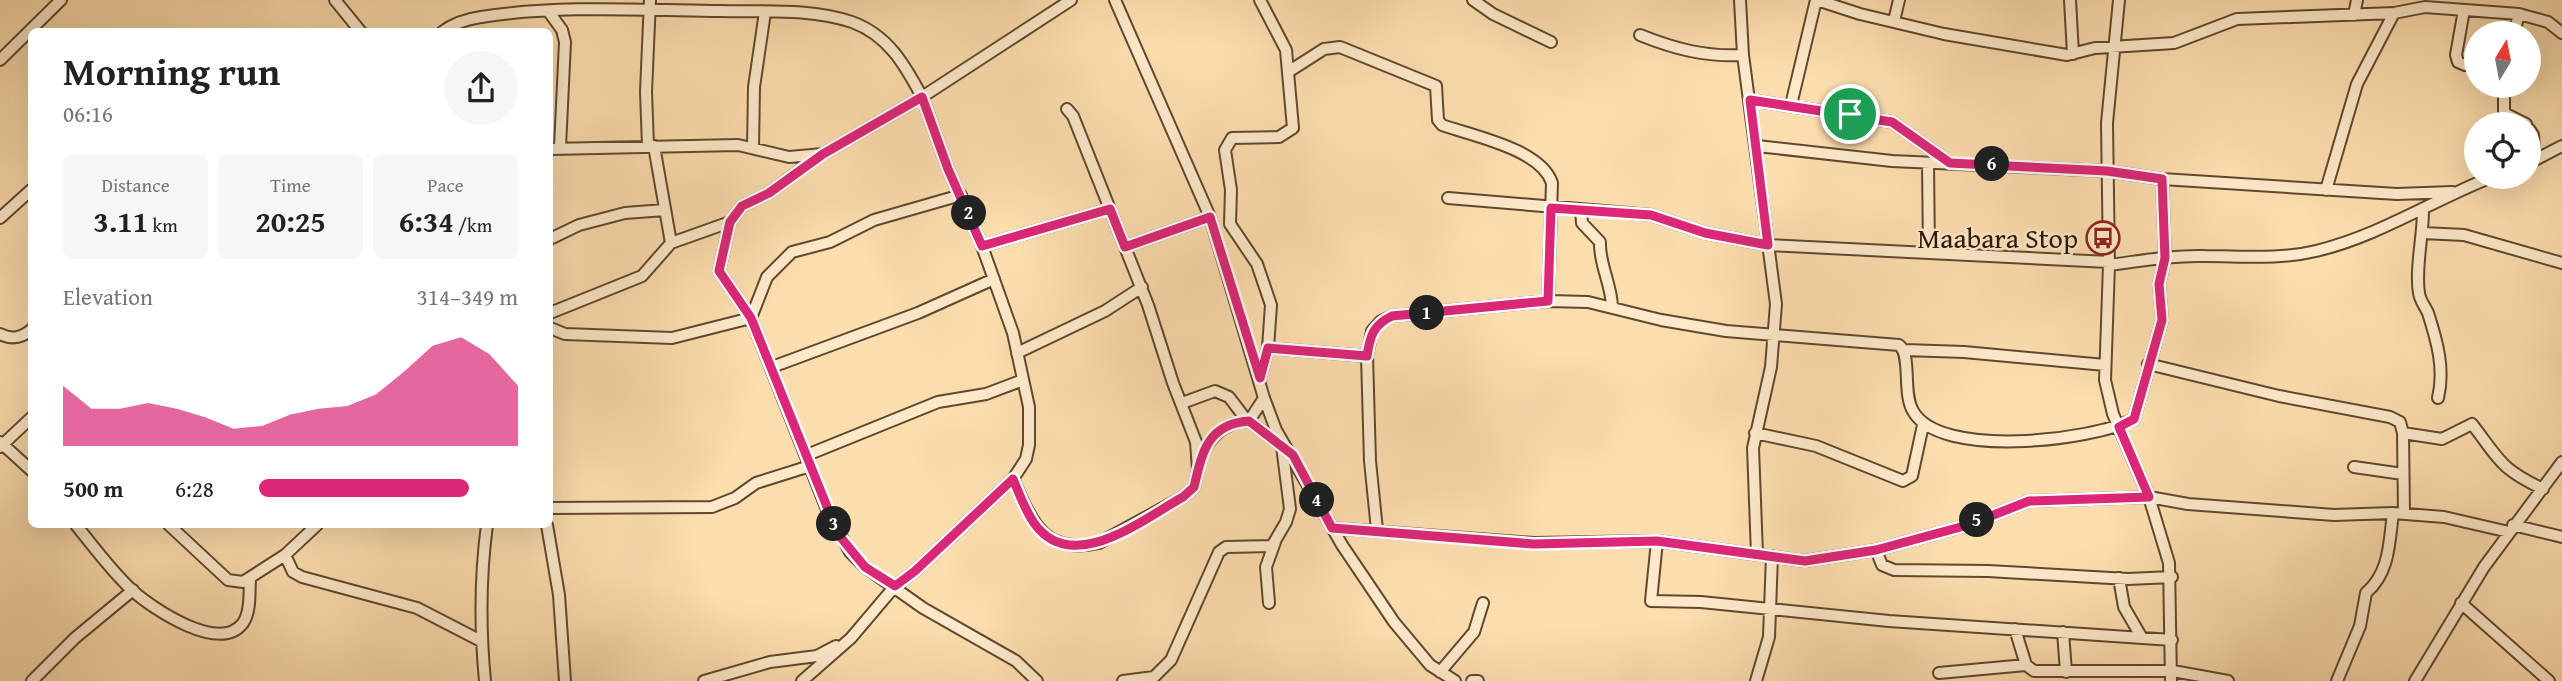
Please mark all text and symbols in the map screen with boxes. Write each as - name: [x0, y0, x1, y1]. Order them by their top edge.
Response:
- north arrow: [2464, 21, 2541, 98]
- map controls: [2464, 21, 2541, 189]
- text: Morning run: [63, 43, 280, 99]
- button: share: [444, 51, 518, 125]
- pin: [1820, 84, 1880, 144]
- icon: arrive: [1831, 95, 1869, 133]
- text: 06:16: [63, 97, 113, 130]
- button: locate: [2464, 112, 2541, 189]
- pin: 6: [1974, 146, 2010, 182]
- text: 6: [1987, 149, 1996, 177]
- text: Distance: [101, 171, 170, 199]
- text: Time: [270, 171, 311, 199]
- text: Pace: [427, 171, 464, 199]
- pin: 2: [951, 196, 986, 230]
- text: 2: [964, 198, 973, 226]
- text: 3.11: [93, 199, 148, 243]
- text: 20:25: [255, 199, 326, 243]
- text: 6:34: [399, 199, 454, 243]
- text: km: [148, 211, 178, 239]
- text: /km: [454, 211, 492, 239]
- place label: Maabara Stop: [1917, 217, 2078, 258]
- bus stop icon: Maabara Stop: [2084, 219, 2122, 257]
- text: Elevation: [63, 280, 153, 313]
- text: 314–349 m: [417, 280, 518, 313]
- pin: 1: [1410, 296, 1444, 330]
- text: 1: [1422, 298, 1431, 326]
- text: 500 m: [63, 472, 124, 505]
- text: 6:28: [175, 472, 214, 505]
- pin: 4: [1300, 482, 1334, 518]
- text: 4: [1312, 485, 1321, 513]
- pin: 5: [1960, 503, 1994, 538]
- text: 5: [1972, 505, 1981, 533]
- pin: 3: [816, 506, 852, 542]
- text: 3: [829, 509, 838, 537]

